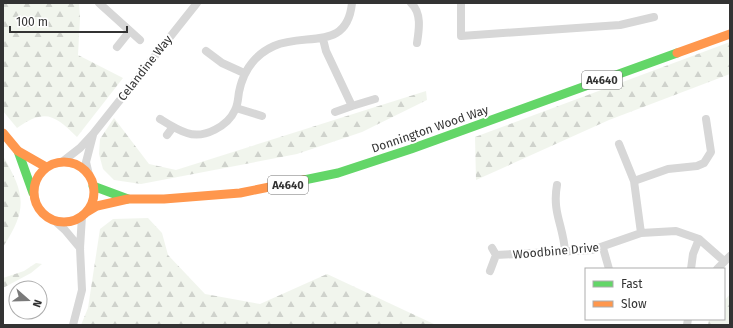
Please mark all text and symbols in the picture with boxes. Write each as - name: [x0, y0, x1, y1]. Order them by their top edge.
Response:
- scale bar: [10, 8, 127, 34]
- text: 100 m: [16, 15, 48, 29]
- street label: Celandine Way: [115, 32, 175, 103]
- road number: A4640: [582, 71, 622, 89]
- street label: Donnington Wood Way: [370, 102, 490, 156]
- road number: A4640: [268, 176, 308, 194]
- street label: Woodbine Drive: [512, 240, 600, 262]
- legend: [585, 268, 725, 320]
- text: Fast: [621, 277, 643, 291]
- north arrow: [8, 280, 48, 320]
- text: Slow: [621, 297, 647, 311]
- text: N: [30, 298, 44, 309]

